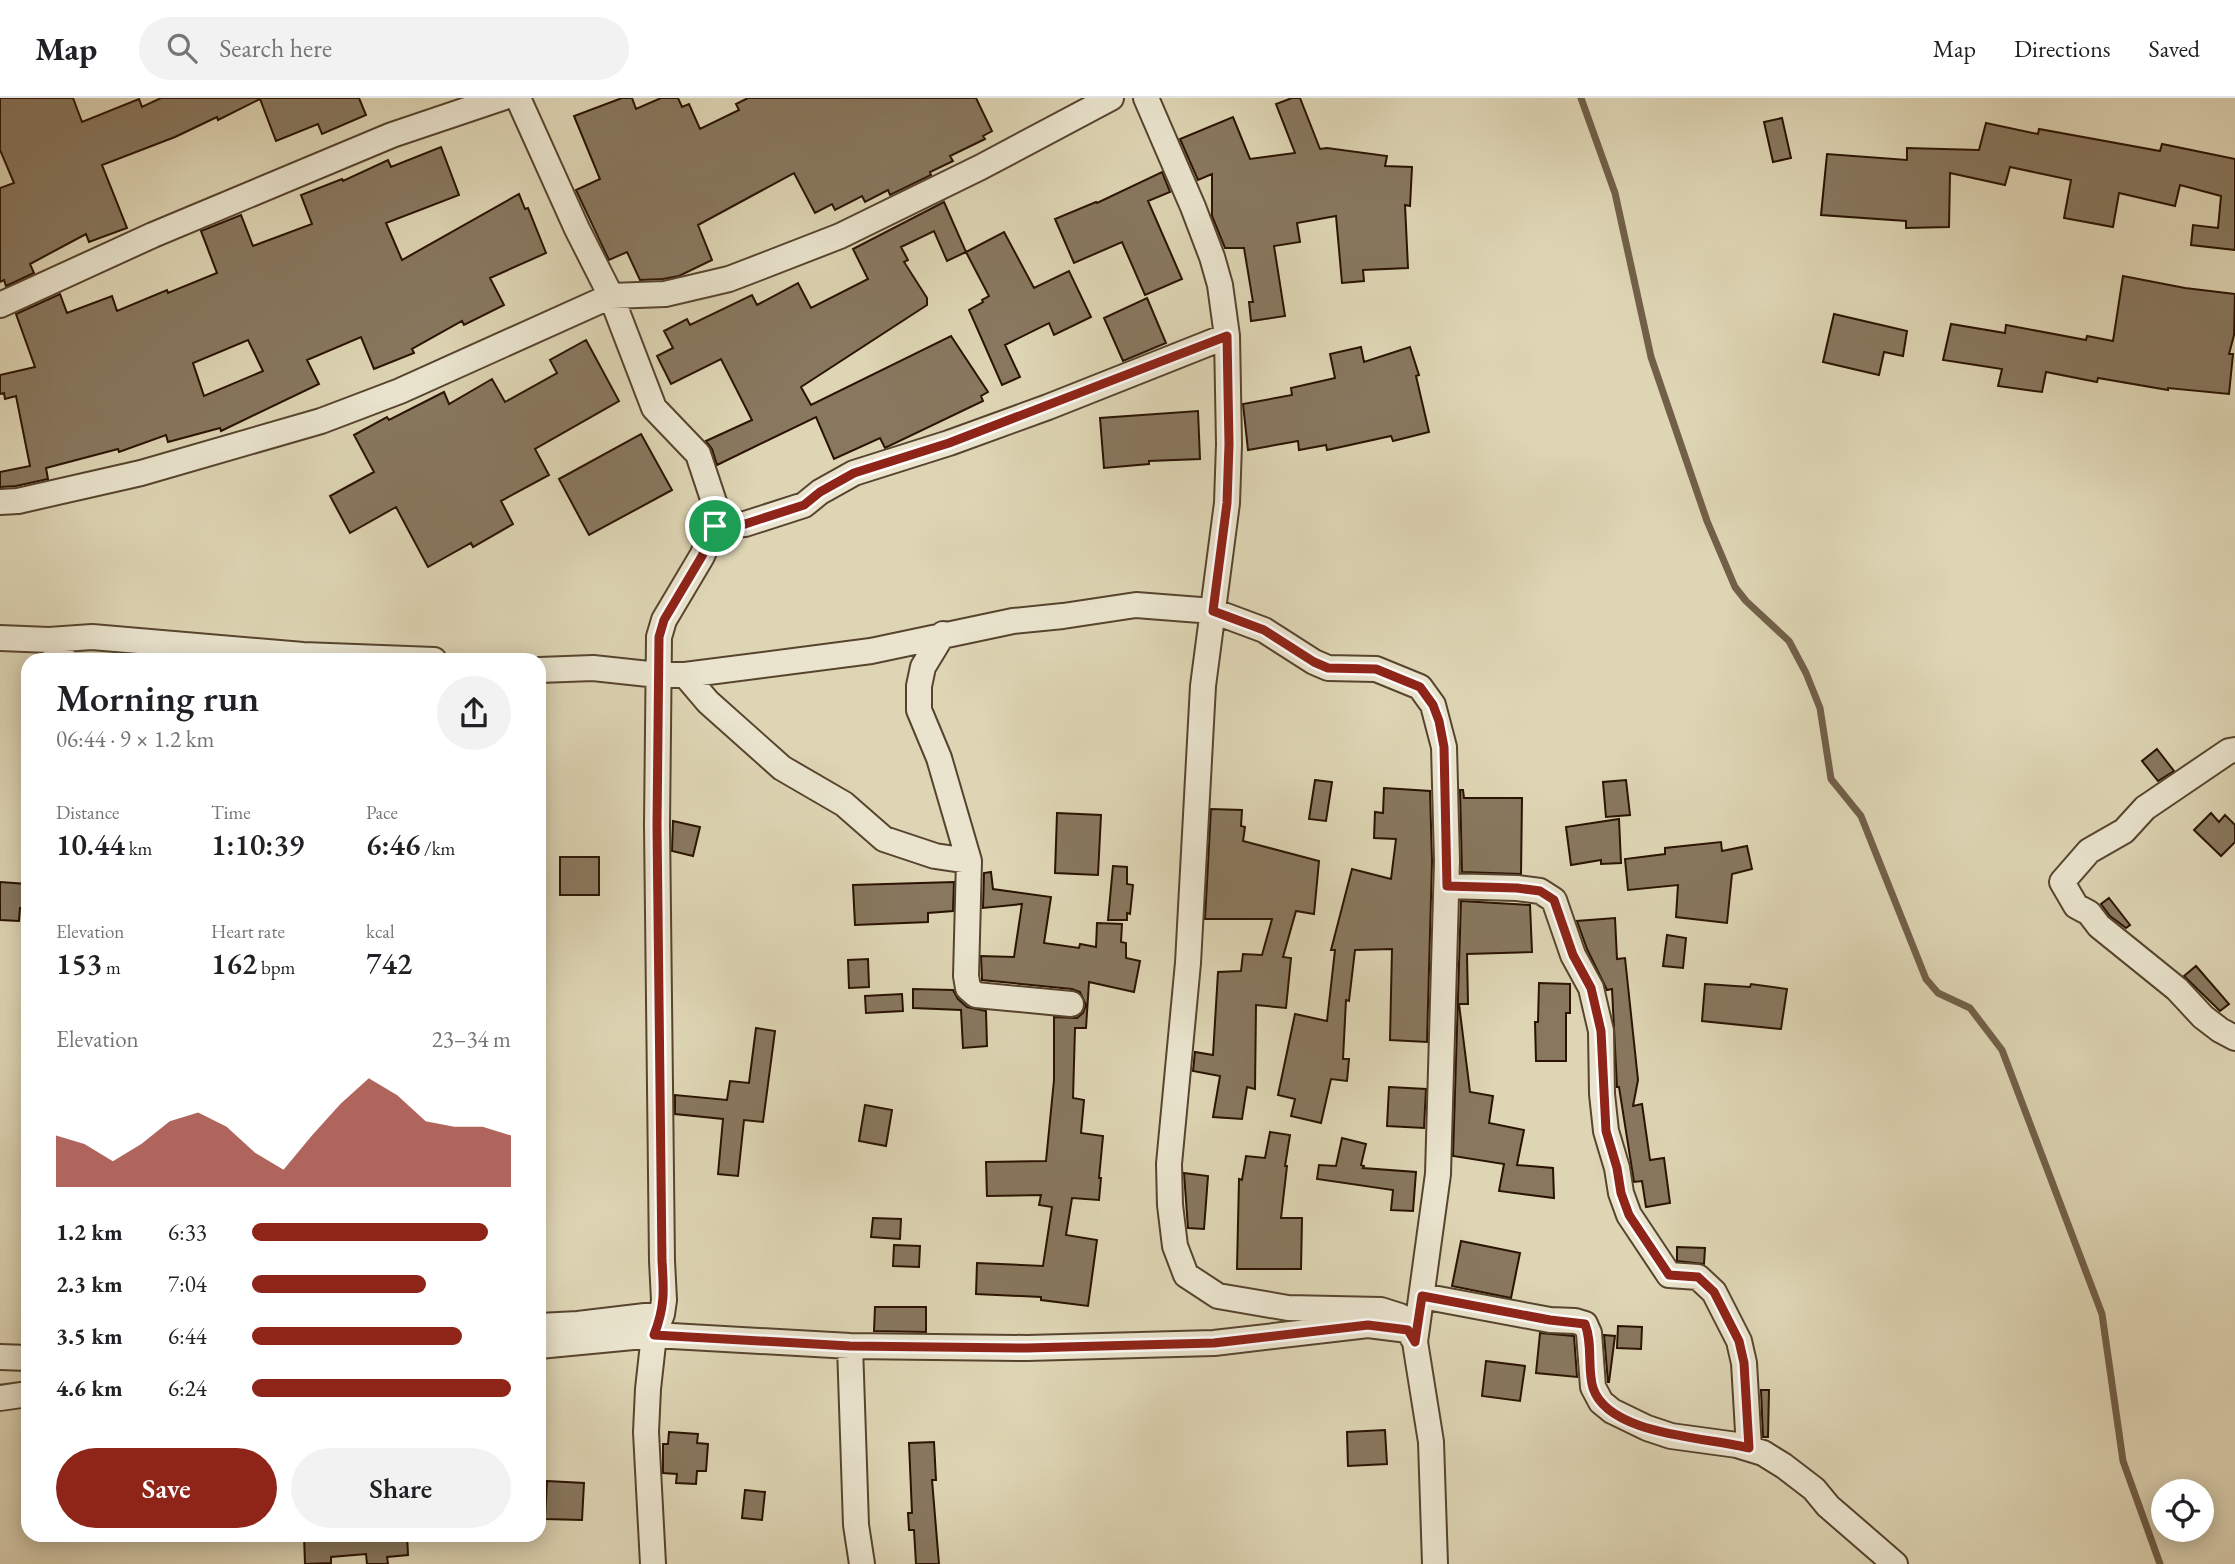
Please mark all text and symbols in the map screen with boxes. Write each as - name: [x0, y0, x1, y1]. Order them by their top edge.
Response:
- search box: [139, 17, 629, 80]
- text: Map: [35, 27, 97, 70]
- icon: search: [163, 29, 201, 67]
- text: Search here: [219, 31, 332, 65]
- text: Map: [1933, 33, 1976, 64]
- text: Directions: [2014, 33, 2111, 64]
- text: Saved: [2149, 33, 2200, 64]
- pin: [685, 496, 745, 556]
- icon: arrive: [696, 507, 734, 545]
- text: Morning run: [56, 673, 259, 722]
- button: share: [437, 676, 511, 750]
- text: 06:44 · 9 × 1.2 km: [56, 724, 214, 754]
- text: Distance: [56, 800, 119, 825]
- text: Time: [211, 800, 251, 825]
- text: Pace: [366, 800, 398, 825]
- text: 10.44: [56, 825, 125, 864]
- text: 1:10:39: [211, 825, 304, 864]
- text: 6:46: [366, 825, 420, 864]
- text: km: [125, 836, 152, 861]
- text: /km: [420, 836, 455, 861]
- text: Elevation: [56, 919, 124, 944]
- text: Heart rate: [211, 919, 285, 944]
- text: kcal: [366, 919, 395, 944]
- text: 153: [56, 944, 102, 983]
- text: 162: [211, 944, 257, 983]
- text: 742: [366, 944, 412, 983]
- text: m: [102, 955, 121, 980]
- text: bpm: [257, 955, 295, 980]
- text: Elevation: [56, 1024, 139, 1054]
- text: 23–34 m: [432, 1024, 511, 1054]
- text: 1.2 km: [56, 1217, 123, 1247]
- text: 6:33: [168, 1217, 207, 1247]
- text: 2.3 km: [56, 1269, 123, 1299]
- text: 7:04: [168, 1269, 207, 1299]
- text: 3.5 km: [56, 1321, 123, 1351]
- text: 6:44: [168, 1321, 207, 1351]
- text: 4.6 km: [56, 1373, 123, 1403]
- text: 6:24: [168, 1373, 207, 1403]
- button: Save: [56, 1448, 277, 1528]
- button: Share: [291, 1448, 511, 1528]
- map controls: [2151, 1479, 2214, 1542]
- button: locate: [2151, 1479, 2214, 1542]

